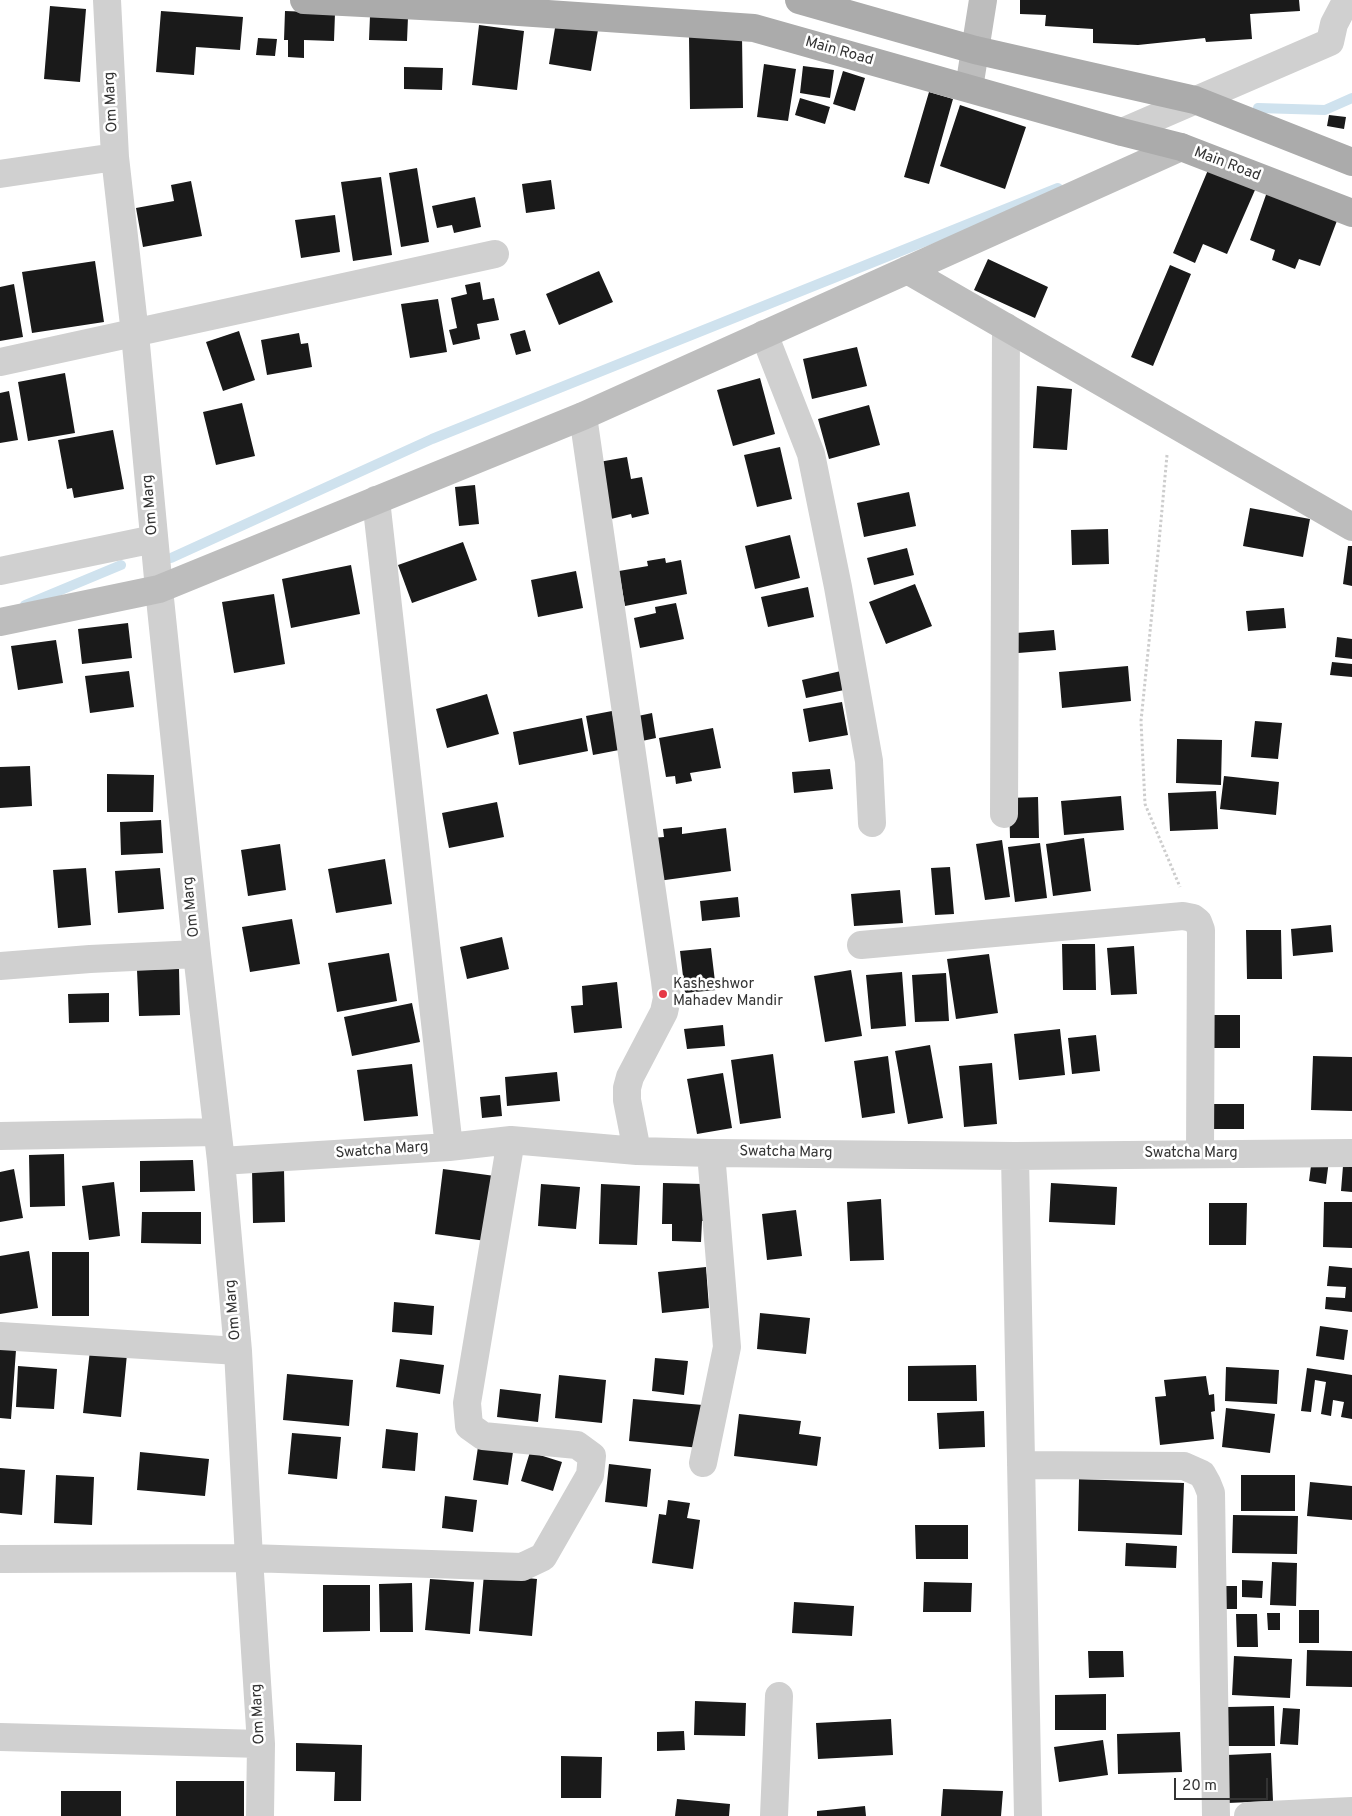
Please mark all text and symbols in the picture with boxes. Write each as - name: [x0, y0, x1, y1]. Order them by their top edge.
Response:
- street label: Main Road: [803, 34, 875, 70]
- street label: Om Marg: [101, 71, 123, 133]
- street label: Main Road: [1191, 144, 1263, 186]
- street label: Om Marg: [139, 474, 163, 536]
- street label: Om Marg: [180, 876, 204, 938]
- place label: Kasheshwor Mahadev Mandir: [673, 976, 783, 1011]
- marker: Kasheshwor Mahadev Mandir: [657, 988, 669, 1000]
- street label: Swatcha Marg: [335, 1139, 429, 1163]
- street label: Swatcha Marg: [739, 1143, 833, 1163]
- street label: Swatcha Marg: [1144, 1145, 1238, 1163]
- street label: Om Marg: [222, 1279, 246, 1341]
- street label: Om Marg: [248, 1683, 270, 1745]
- scale bar: [1177, 1768, 1271, 1800]
- text: 20 m: [1182, 1777, 1217, 1796]

